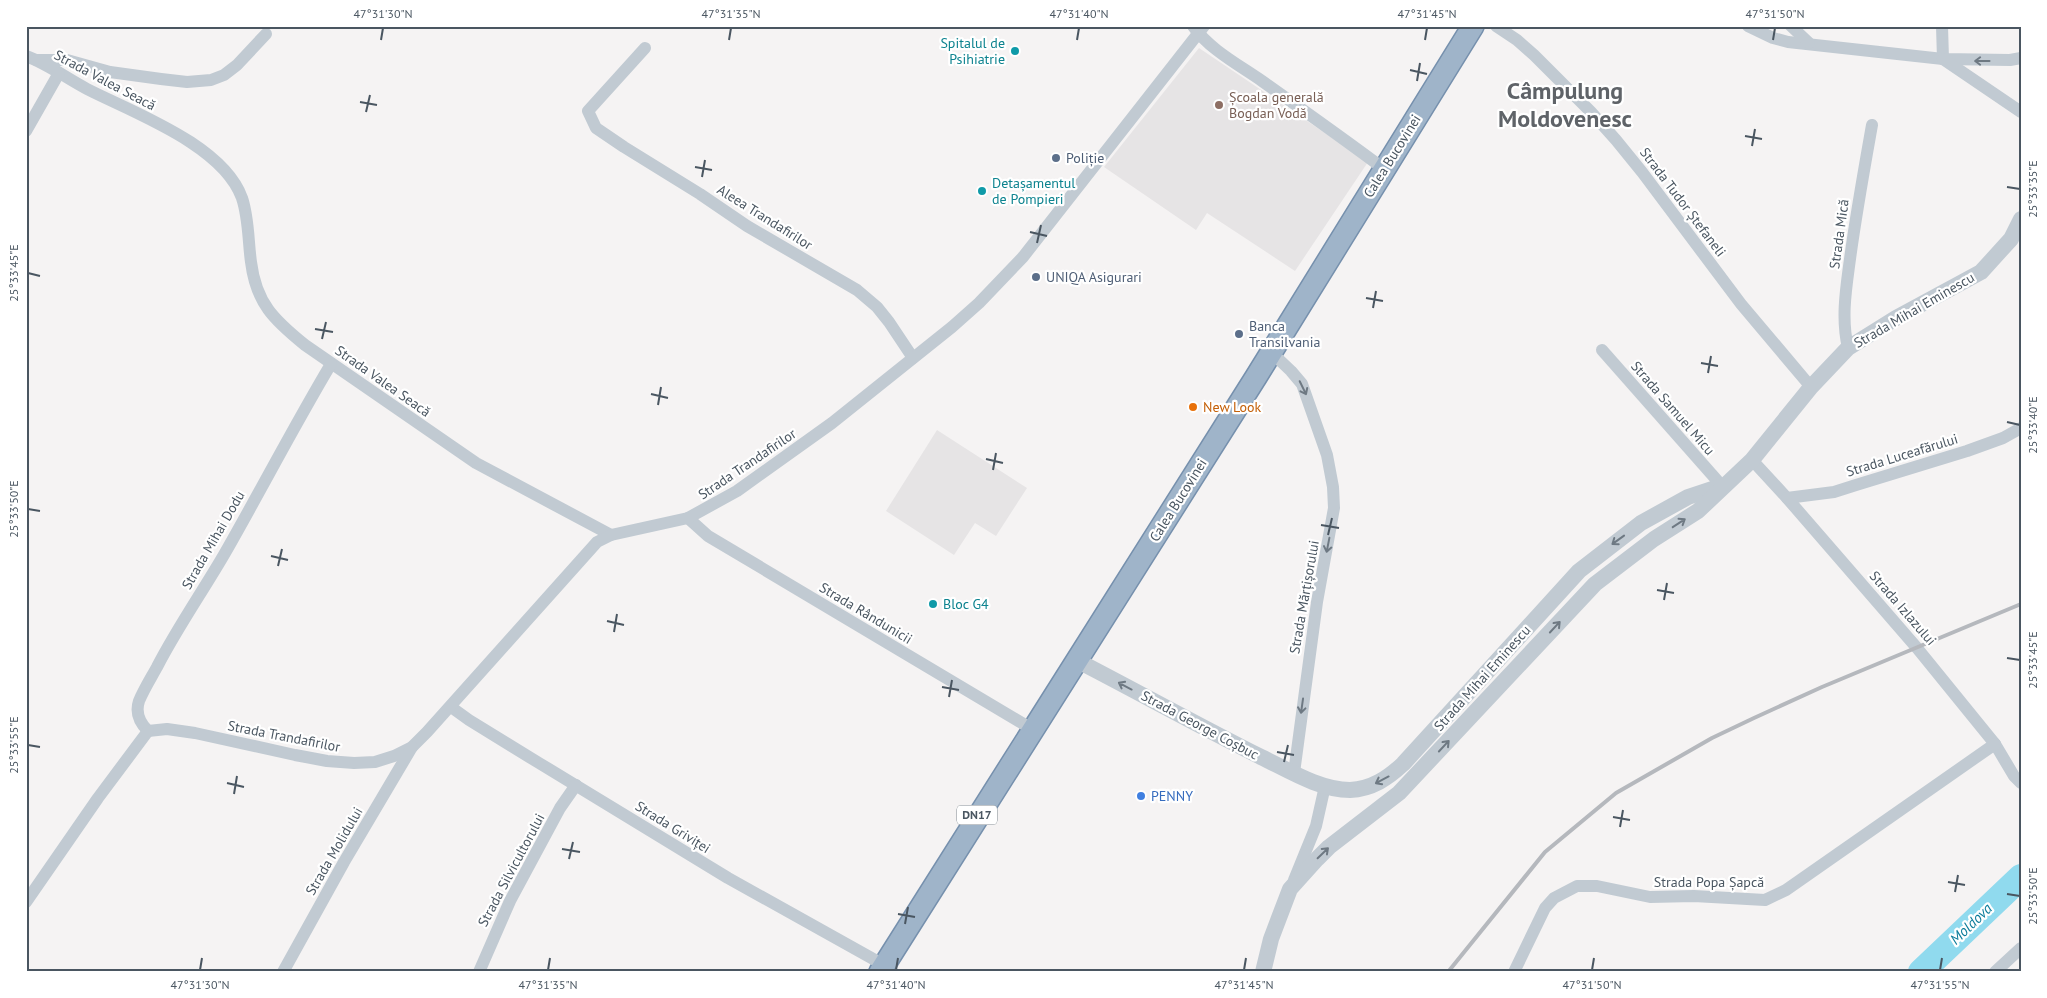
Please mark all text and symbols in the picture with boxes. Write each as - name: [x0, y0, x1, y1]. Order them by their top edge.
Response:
- text: 47°31'30"N: [353, 6, 413, 21]
- text: 47°31'35"N: [701, 6, 761, 21]
- text: 47°31'40"N: [1049, 6, 1109, 21]
- text: 47°31'45"N: [1397, 6, 1457, 21]
- text: 47°31'50"N: [1745, 6, 1805, 21]
- place label: Spitalul de Psihiatrie: [940, 34, 1005, 68]
- marker: Spitalul de Psihiatrie: [1009, 45, 1021, 57]
- street label: Strada Valea Seacă: [51, 46, 159, 114]
- one-way arrow: [1974, 56, 1990, 66]
- district label: Câmpulung Moldovenesc: [1498, 75, 1632, 134]
- place label: Școala generală Bogdan Vodă: [1229, 88, 1324, 122]
- marker: Școala generală Bogdan Vodă: [1213, 99, 1225, 111]
- street label: Calea Bucovinei: [1359, 111, 1425, 201]
- street label: Strada Tudor Ștefaneli: [1636, 144, 1730, 260]
- place label: Poliție: [1066, 149, 1104, 167]
- marker: Poliție: [1050, 152, 1062, 164]
- text: 25°33'35"E: [2025, 160, 2040, 218]
- place label: Detașamentul de Pompieri: [992, 174, 1075, 208]
- street label: Aleea Trandafirilor: [714, 180, 816, 254]
- marker: Detașamentul de Pompieri: [976, 185, 988, 197]
- street label: Strada Mică: [1825, 198, 1853, 270]
- text: 25°33'45"E: [6, 244, 21, 302]
- place label: UNIQA Asigurari: [1046, 268, 1142, 286]
- street label: Strada Mihai Eminescu: [1851, 268, 1977, 352]
- marker: UNIQA Asigurari: [1030, 271, 1042, 283]
- place label: Banca Transilvania: [1249, 317, 1320, 351]
- marker: Banca Transilvania: [1233, 328, 1245, 340]
- street label: Strada Valea Seacă: [332, 341, 434, 421]
- street label: Strada Samuel Micu: [1627, 357, 1719, 459]
- one-way arrow: [1298, 380, 1308, 395]
- text: 25°33'40"E: [2025, 396, 2040, 454]
- place label: New Look: [1203, 398, 1261, 416]
- marker: New Look: [1187, 401, 1199, 413]
- street label: Strada Trandafirilor: [695, 424, 800, 503]
- street label: Strada Luceafărului: [1844, 429, 1960, 481]
- street label: Calea Bucovinei: [1145, 455, 1211, 545]
- text: 25°33'50"E: [6, 480, 21, 538]
- street label: Strada Mihai Dodu: [178, 488, 248, 592]
- one-way arrow: [1671, 518, 1685, 528]
- one-way arrow: [1611, 535, 1625, 545]
- one-way arrow: [1323, 537, 1332, 553]
- street label: Strada Mărțișorului: [1285, 539, 1323, 655]
- street label: Strada Izlazului: [1866, 567, 1940, 649]
- street label: Strada Rândunicii: [816, 578, 916, 648]
- place label: Bloc G4: [943, 595, 989, 613]
- marker: Bloc G4: [927, 598, 939, 610]
- one-way arrow: [1549, 620, 1561, 633]
- street label: Strada Mihai Eminescu: [1430, 621, 1534, 735]
- text: 25°33'45"E: [2025, 631, 2040, 689]
- one-way arrow: [1118, 681, 1133, 691]
- street label: Strada George Coșbuc: [1138, 686, 1262, 764]
- one-way arrow: [1297, 697, 1307, 713]
- text: 25°33'55"E: [6, 716, 21, 774]
- street label: Strada Trandafirilor: [226, 716, 342, 756]
- one-way arrow: [1438, 739, 1450, 752]
- one-way arrow: [1375, 776, 1390, 785]
- place label: PENNY: [1151, 787, 1193, 805]
- marker: PENNY: [1135, 790, 1147, 802]
- street label: Strada Griviței: [632, 797, 714, 857]
- street label: Strada Molidului: [301, 804, 367, 898]
- road number: DN17: [957, 806, 997, 824]
- street label: Strada Silvicultorului: [474, 810, 548, 930]
- one-way arrow: [1317, 847, 1329, 859]
- text: 25°33'50"E: [2025, 867, 2040, 925]
- street label: Strada Popa Șapcă: [1654, 873, 1764, 891]
- water label: Moldova: [1946, 898, 1996, 948]
- text: 47°31'30"N: [170, 977, 230, 992]
- text: 47°31'35"N: [518, 977, 578, 992]
- text: 47°31'40"N: [866, 977, 926, 992]
- text: 47°31'45"N: [1214, 977, 1274, 992]
- text: 47°31'50"N: [1562, 977, 1622, 992]
- text: 47°31'55"N: [1910, 977, 1970, 992]

